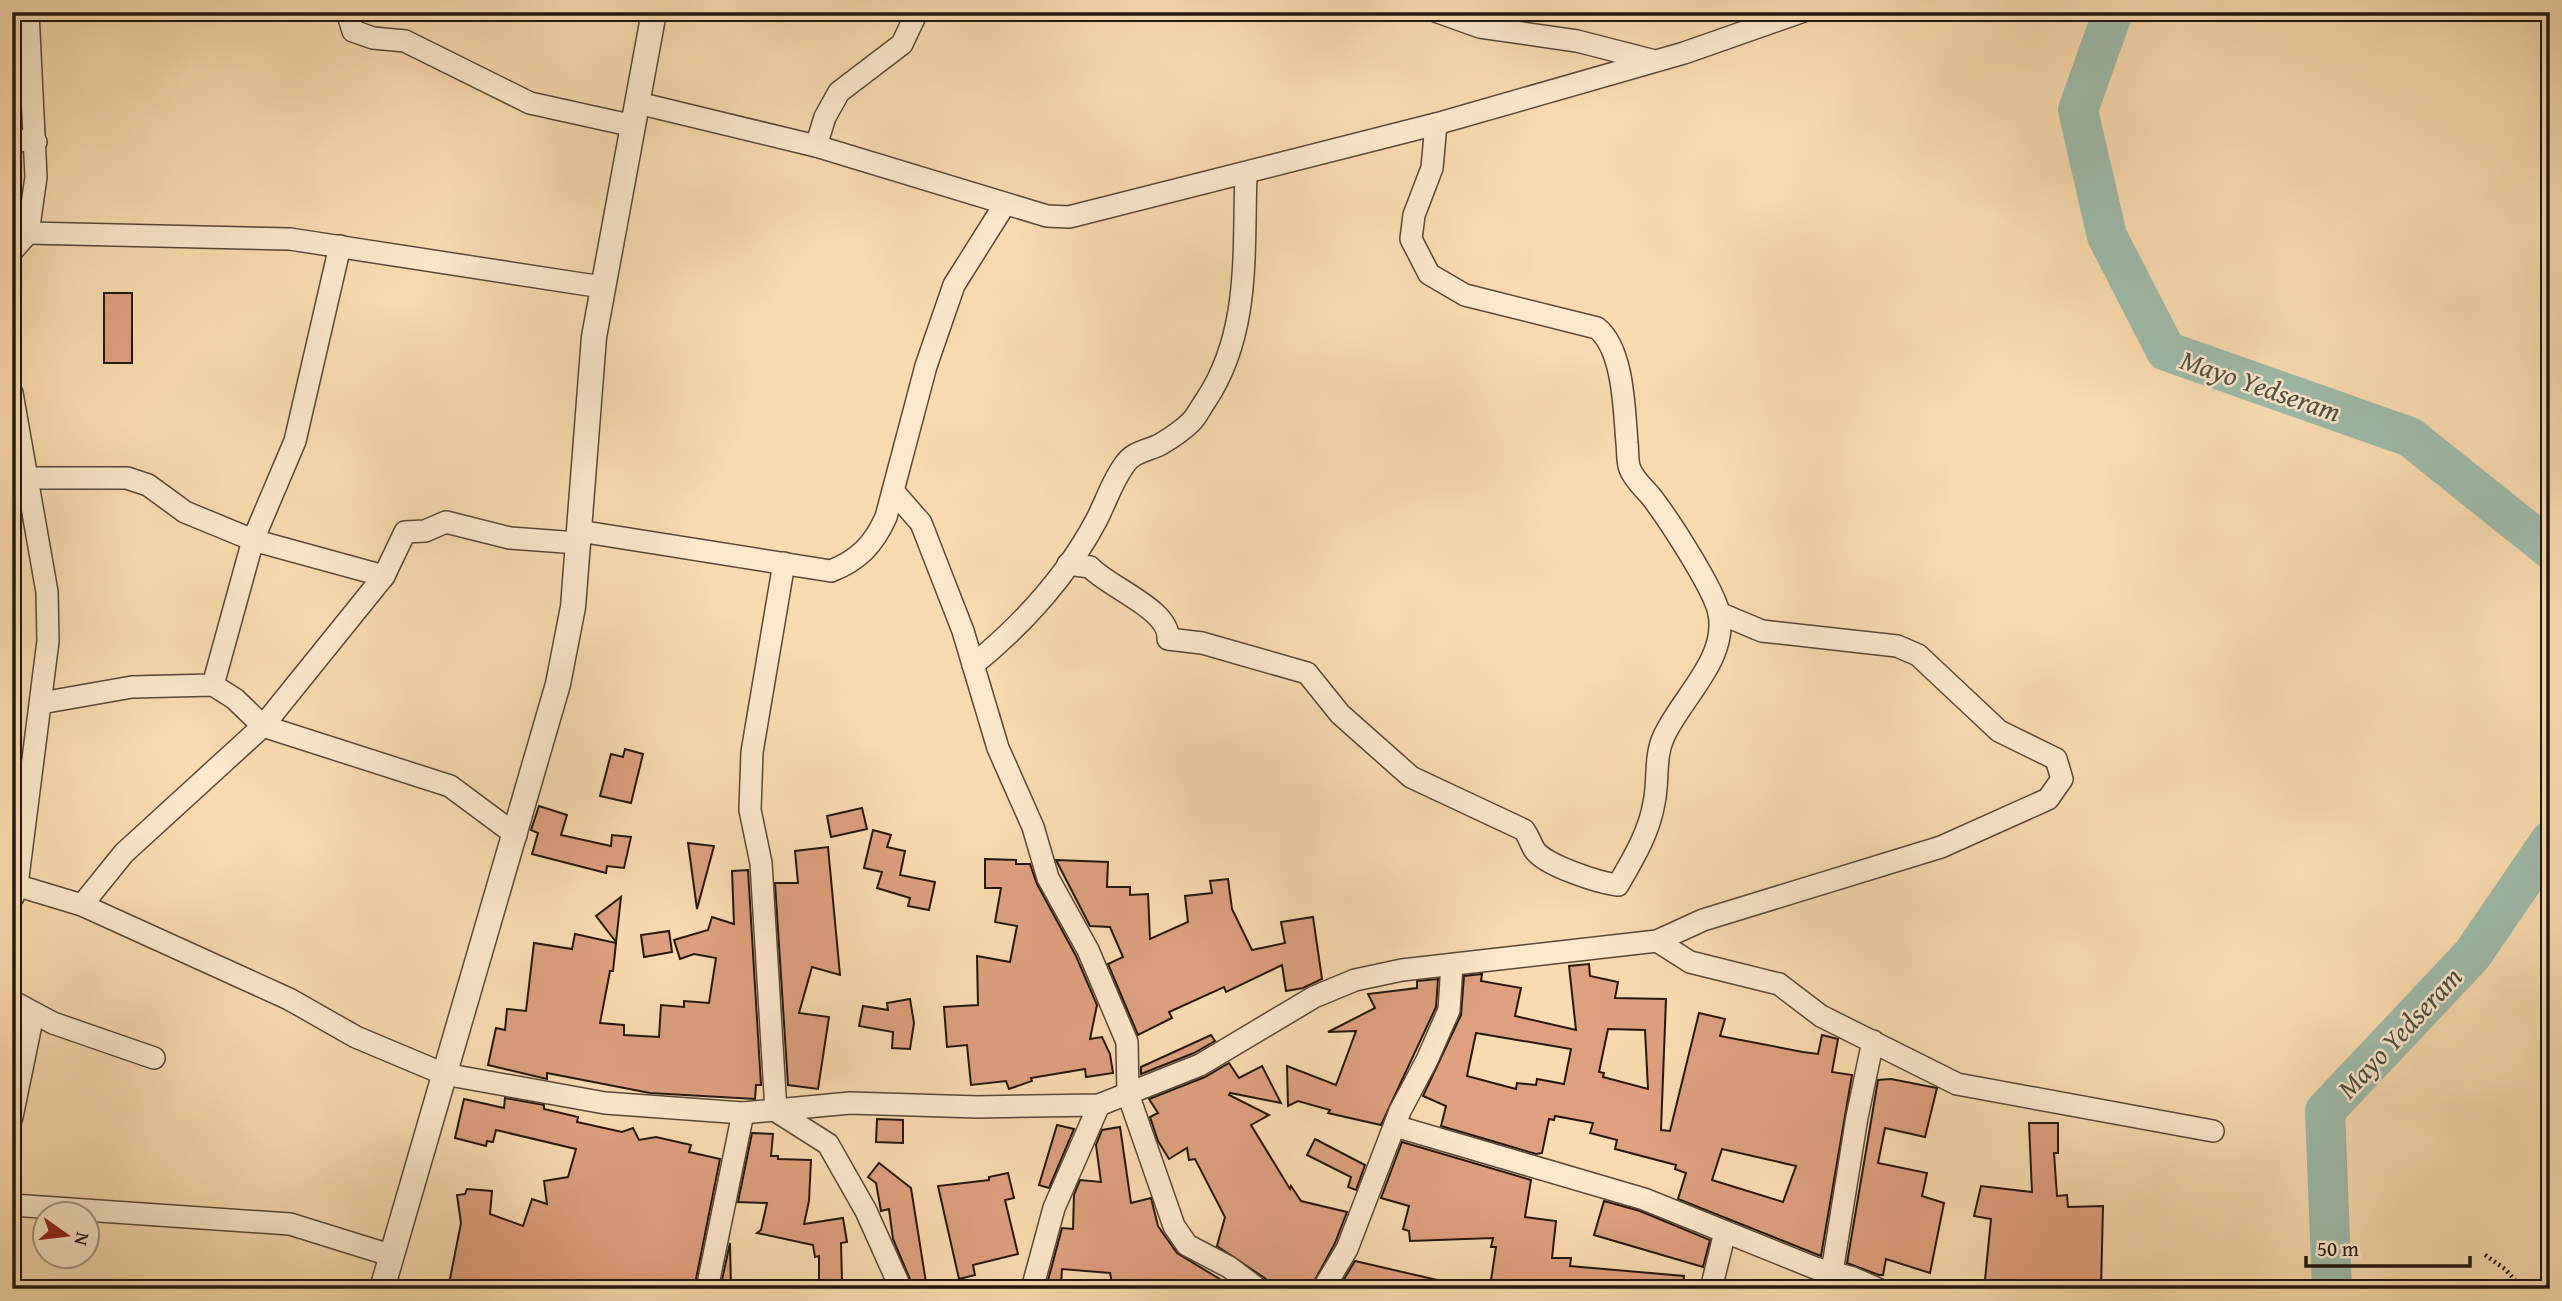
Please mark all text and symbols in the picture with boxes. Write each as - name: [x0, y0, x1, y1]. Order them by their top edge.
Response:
- water label: Mayo Yedseram: [2175, 338, 2347, 432]
- water label: Mayo Yedseram: [2327, 957, 2471, 1107]
- north arrow: [32, 1200, 102, 1270]
- scale bar: [2306, 1224, 2471, 1268]
- text: N: [67, 1230, 98, 1249]
- text: 50 m: [2317, 1233, 2359, 1264]

